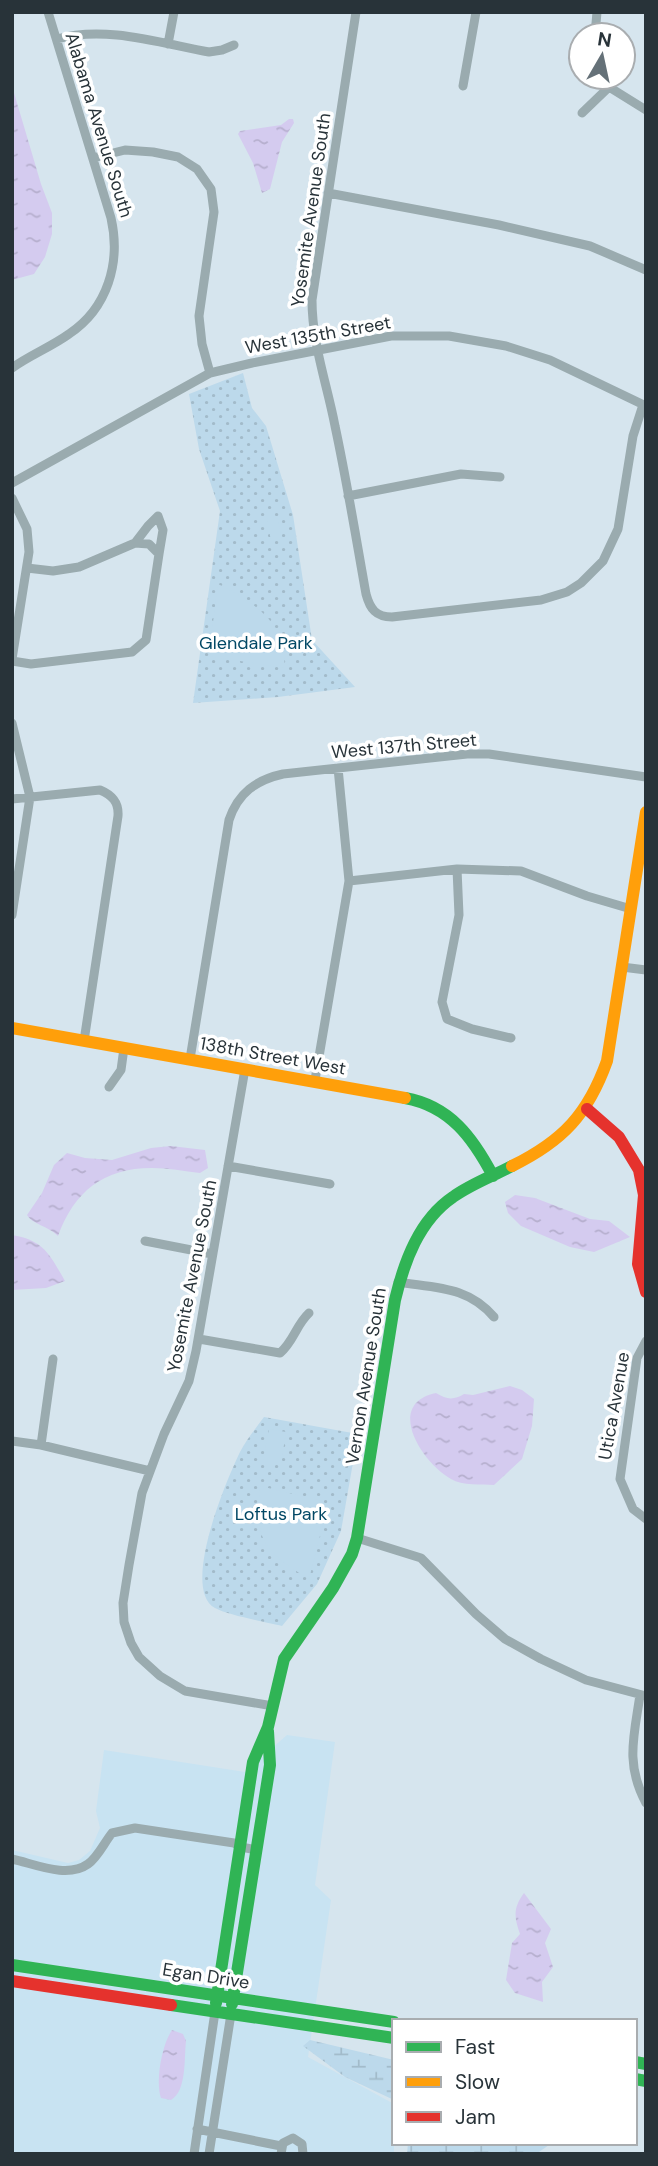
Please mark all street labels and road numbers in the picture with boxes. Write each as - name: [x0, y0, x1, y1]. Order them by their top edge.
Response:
- street label: Alabama Avenue South: [59, 30, 139, 220]
- street label: Yosemite Avenue South: [285, 111, 337, 309]
- street label: West 135th Street: [243, 310, 393, 360]
- street label: West 137th Street: [330, 728, 478, 764]
- street label: 138th Street West: [198, 1031, 348, 1081]
- street label: Yosemite Avenue South: [162, 1178, 222, 1374]
- street label: Vernon Avenue South: [340, 1286, 392, 1466]
- street label: Utica Avenue: [593, 1350, 635, 1462]
- street label: Egan Drive: [161, 1957, 251, 1995]

